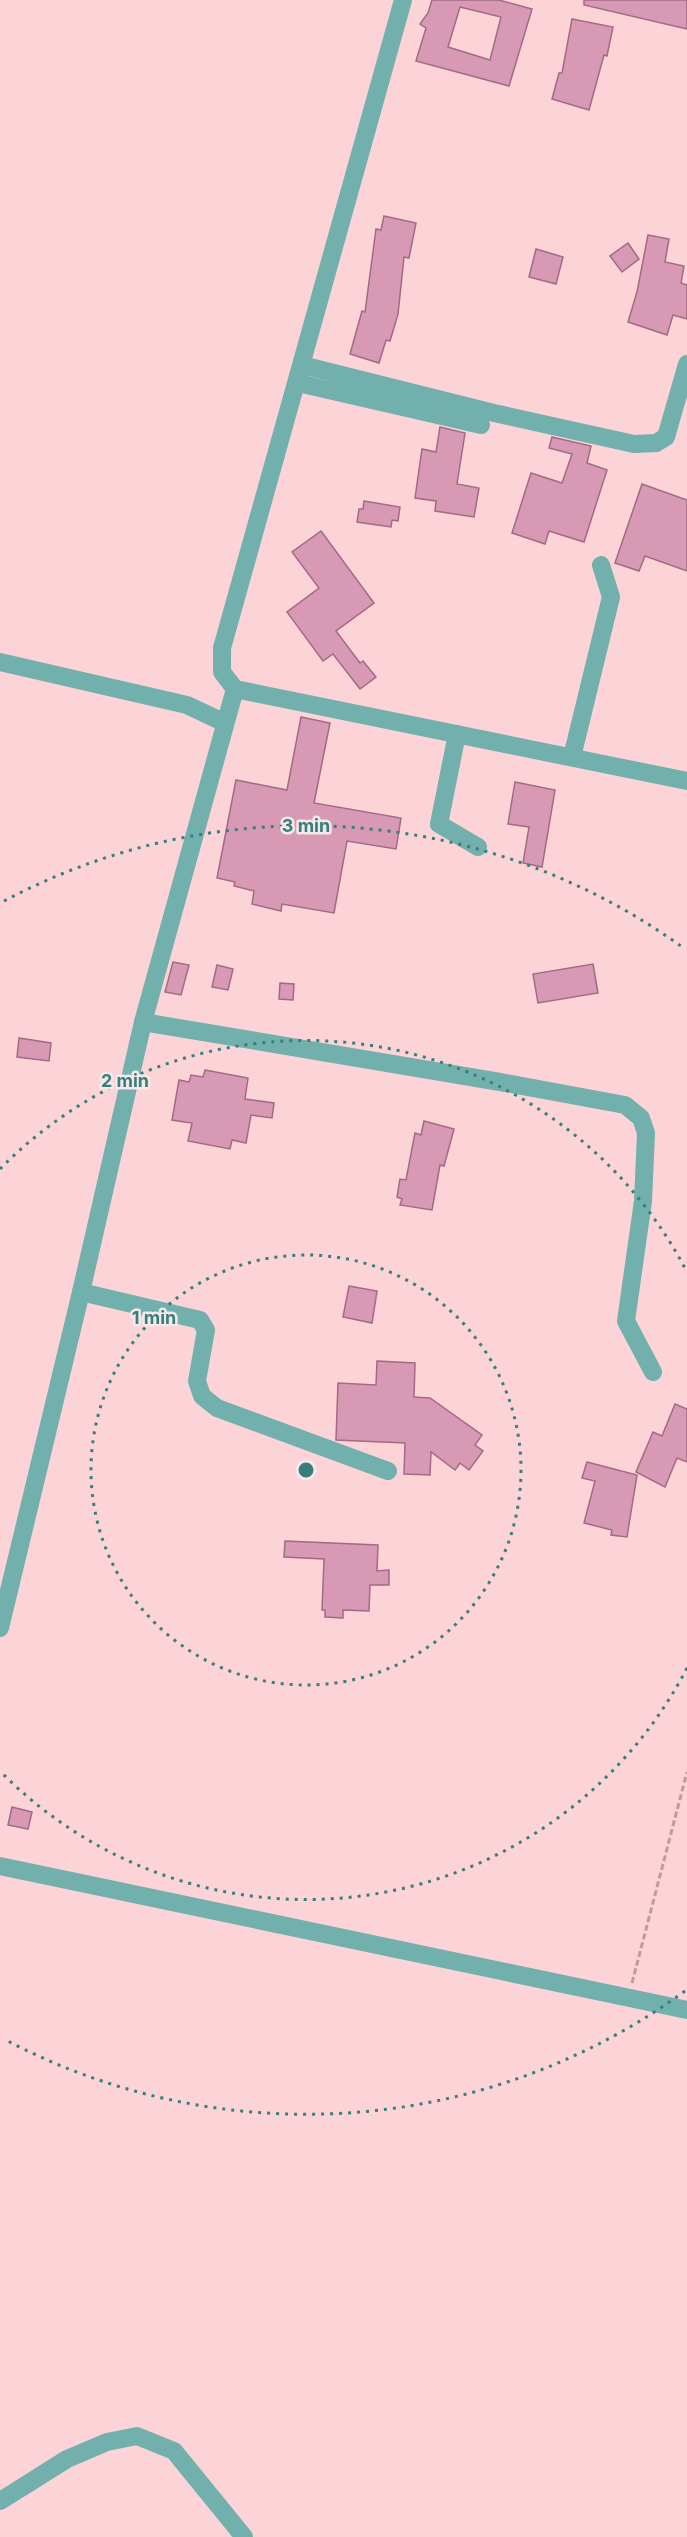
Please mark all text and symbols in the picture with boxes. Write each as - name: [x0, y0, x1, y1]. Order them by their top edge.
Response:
- text: 3 min: [282, 815, 330, 836]
- text: 2 min: [101, 1070, 149, 1091]
- text: 1 min: [132, 1307, 176, 1328]
- centre of rings: [296, 1460, 316, 1480]

